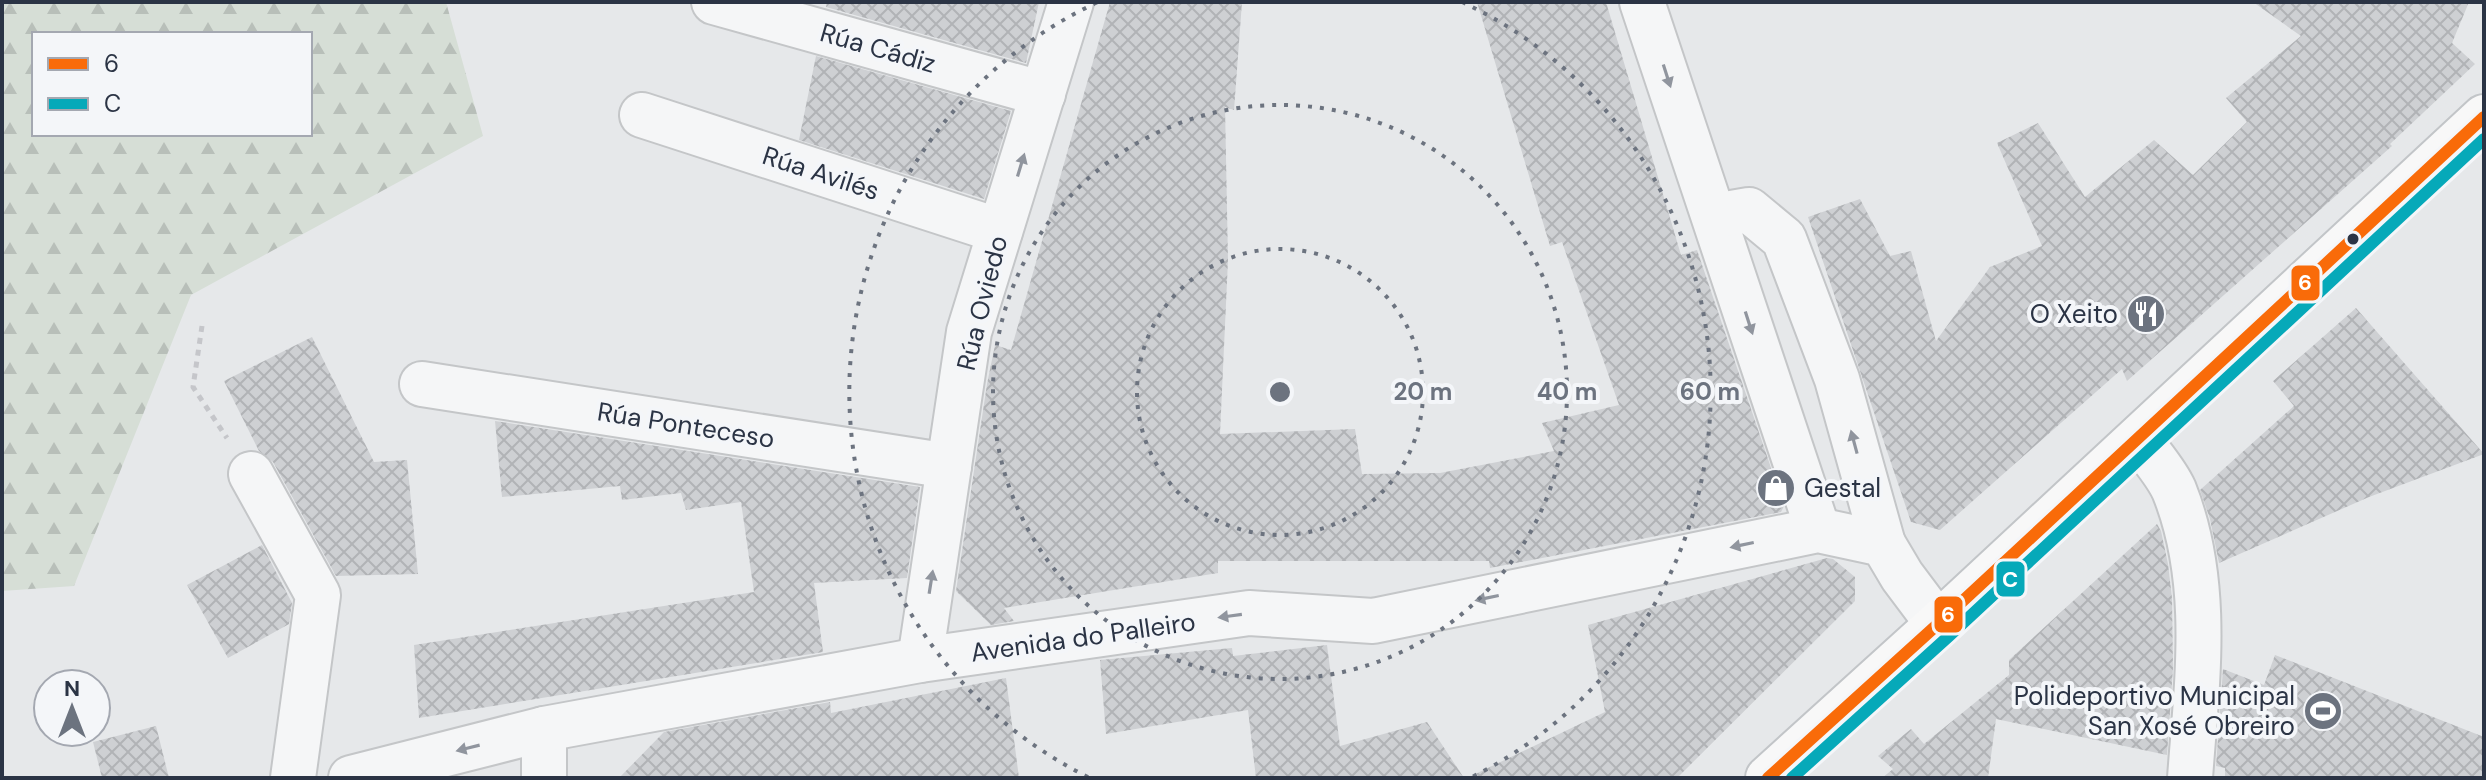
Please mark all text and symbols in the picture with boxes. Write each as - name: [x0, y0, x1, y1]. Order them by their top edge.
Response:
- street label: Rúa Cádiz: [816, 15, 940, 81]
- legend: [32, 32, 312, 136]
- text: 6: [104, 48, 119, 79]
- one-way arrow: [1662, 64, 1674, 88]
- text: C: [104, 88, 121, 119]
- street label: Rúa Avilés: [758, 138, 884, 208]
- one-way arrow: [1015, 153, 1028, 177]
- unlabelled marker: [2345, 231, 2361, 247]
- street label: Rúa Oviedo: [949, 232, 1015, 374]
- line badge: 6: [2290, 264, 2321, 302]
- text: 6: [2298, 268, 2312, 297]
- restaurant icon: O Xeito: [2125, 293, 2167, 335]
- place label: O Xeito: [2030, 297, 2118, 331]
- one-way arrow: [1744, 311, 1756, 335]
- text: 20 m: [1394, 376, 1452, 407]
- text: 40 m: [1537, 376, 1597, 407]
- text: 60 m: [1680, 376, 1740, 407]
- centre of rings: [1266, 378, 1294, 406]
- street label: Rúa Ponteceso: [595, 394, 777, 456]
- one-way arrow: [1848, 429, 1860, 454]
- shop icon: Gestal: [1755, 467, 1797, 509]
- place label: Gestal: [1804, 471, 1881, 505]
- one-way arrow: [1729, 539, 1754, 552]
- line badge: C: [1995, 560, 2026, 598]
- text: C: [2002, 565, 2018, 594]
- one-way arrow: [925, 570, 938, 595]
- one-way arrow: [1474, 592, 1499, 605]
- line badge: 6: [1933, 595, 1964, 634]
- text: 6: [1941, 600, 1955, 629]
- street label: Avenida do Palleiro: [968, 604, 1198, 670]
- one-way arrow: [1217, 610, 1242, 623]
- north arrow: [32, 668, 112, 748]
- text: N: [64, 674, 80, 703]
- place label: Polideportivo Municipal San Xosé Obreiro: [2014, 679, 2295, 743]
- sports icon: Polideportivo Municipal San Xosé Obreiro: [2302, 690, 2344, 732]
- one-way arrow: [456, 743, 481, 755]

